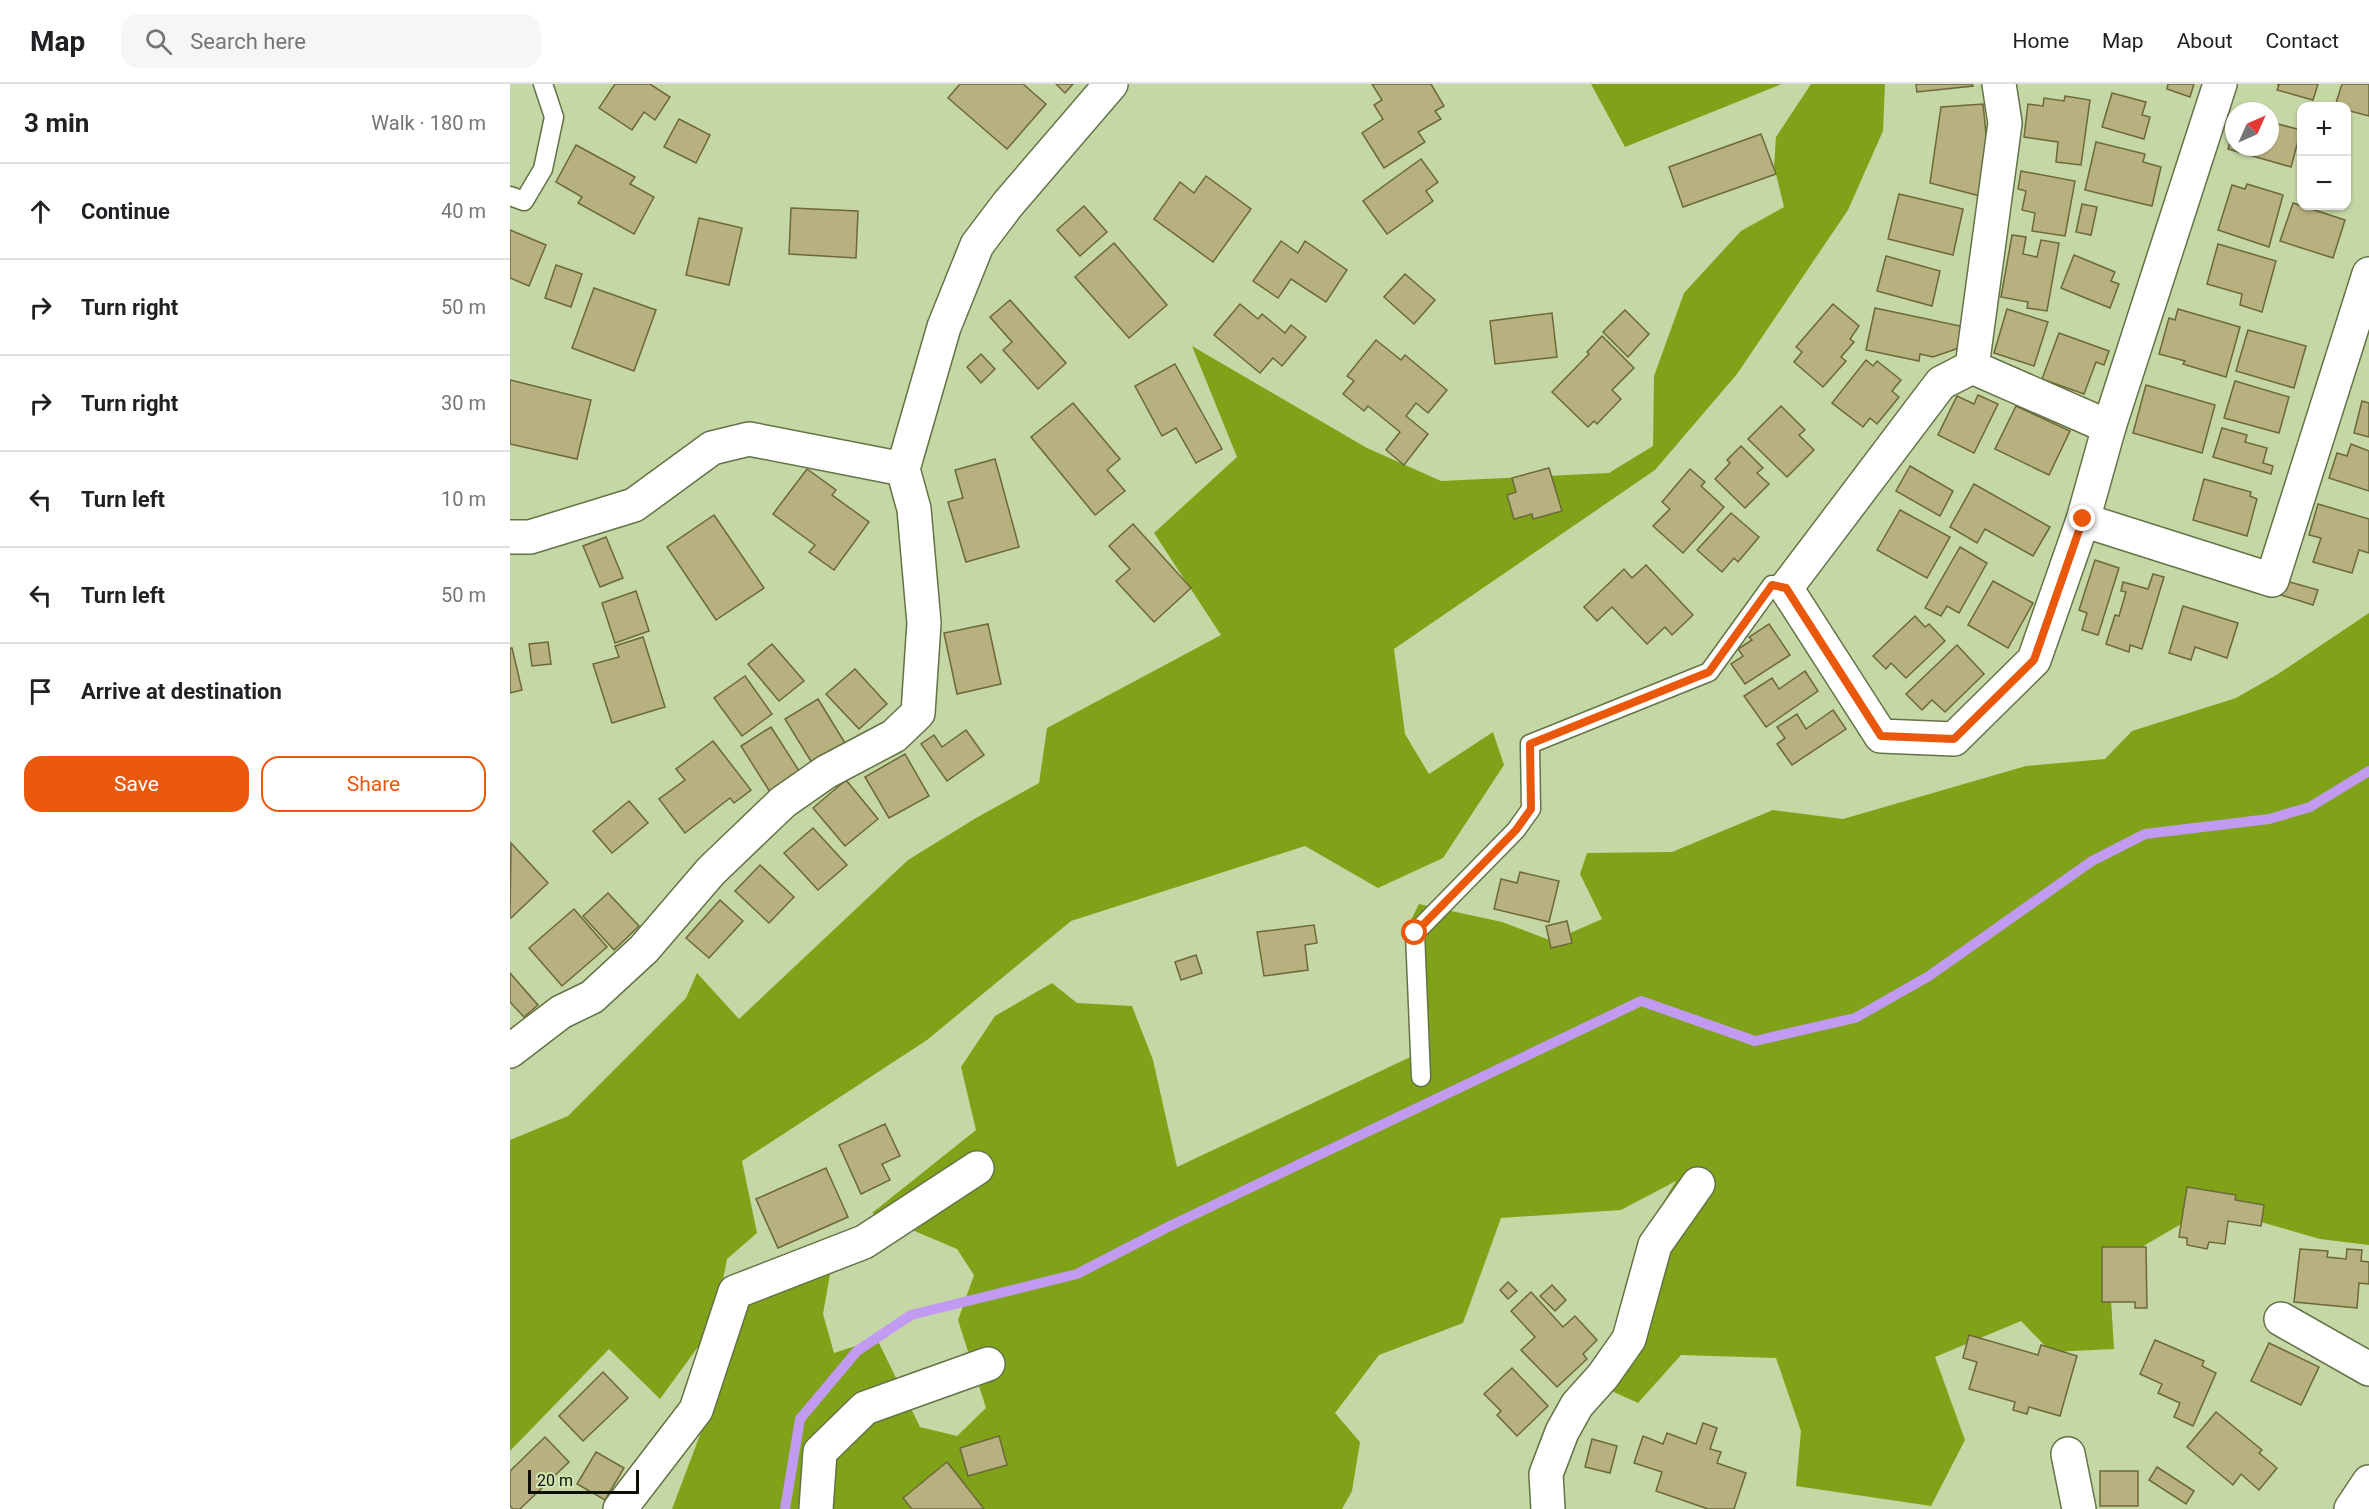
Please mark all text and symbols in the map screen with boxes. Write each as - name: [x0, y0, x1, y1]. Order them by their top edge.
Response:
- search box: [121, 14, 541, 68]
- text: Map: [30, 25, 85, 58]
- icon: search: [142, 25, 175, 58]
- text: Search here: [190, 29, 306, 54]
- text: Home: [2013, 29, 2069, 53]
- text: Map: [2102, 29, 2144, 53]
- text: About: [2177, 29, 2233, 53]
- text: Contact: [2266, 29, 2339, 53]
- north arrow: [2225, 102, 2279, 156]
- map controls: [2297, 102, 2351, 210]
- button: +: [2297, 102, 2351, 156]
- text: 3 min: [24, 108, 89, 138]
- text: Walk · 180 m: [371, 111, 486, 135]
- button: −: [2297, 156, 2351, 210]
- icon: ahead: [24, 195, 57, 228]
- text: Continue: [81, 199, 170, 224]
- text: 40 m: [441, 199, 486, 223]
- icon: right: [24, 291, 57, 324]
- text: Turn right: [81, 295, 178, 320]
- text: 50 m: [441, 295, 486, 319]
- icon: right: [24, 387, 57, 420]
- text: Turn right: [81, 391, 178, 416]
- text: 30 m: [441, 391, 486, 415]
- icon: left: [24, 483, 57, 516]
- text: Turn left: [81, 487, 165, 512]
- text: 10 m: [441, 487, 486, 511]
- route end: [2069, 505, 2095, 531]
- icon: left: [24, 579, 57, 612]
- text: Turn left: [81, 583, 165, 608]
- text: 50 m: [441, 583, 486, 607]
- icon: arrive: [24, 675, 57, 708]
- text: Arrive at destination: [81, 679, 282, 704]
- button: Save: [24, 756, 249, 812]
- button: Share: [261, 756, 486, 812]
- route start: [1401, 919, 1427, 945]
- scale bar: [528, 1467, 639, 1494]
- text: 20 m: [537, 1471, 573, 1490]

